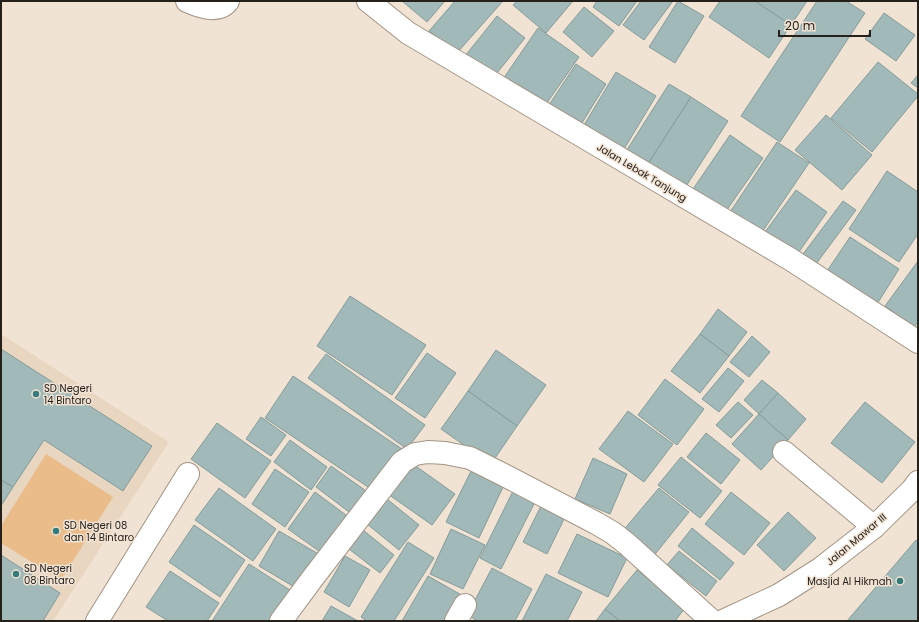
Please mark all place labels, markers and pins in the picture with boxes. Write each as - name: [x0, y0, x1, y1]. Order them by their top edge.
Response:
- place label: SD Negeri 14 Bintaro: [44, 381, 92, 408]
- marker: SD Negeri 14 Bintaro: [31, 389, 41, 399]
- place label: SD Negeri 08 dan 14 Bintaro: [64, 518, 134, 545]
- marker: SD Negeri 08 dan 14 Bintaro: [51, 526, 61, 536]
- place label: SD Negeri 08 Bintaro: [24, 561, 75, 588]
- marker: SD Negeri 08 Bintaro: [11, 569, 21, 579]
- place label: Masjid Al Hikmah: [807, 574, 892, 589]
- marker: Masjid Al Hikmah: [895, 576, 905, 586]

